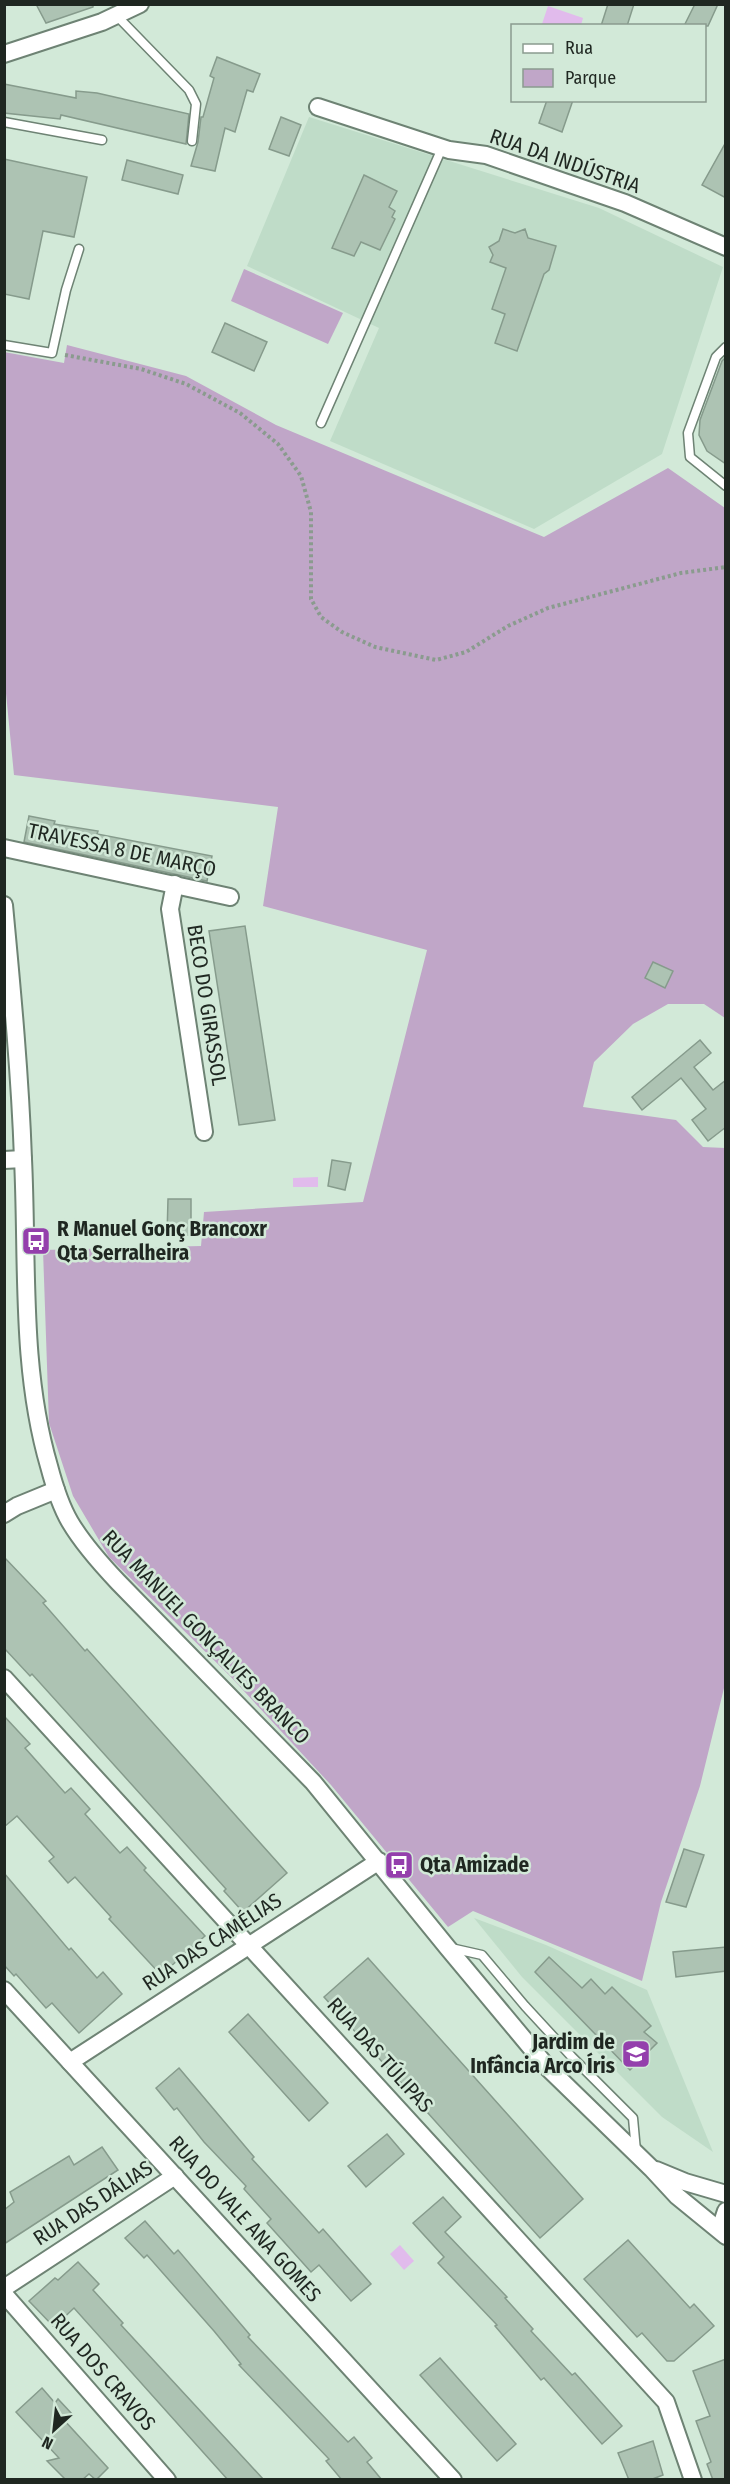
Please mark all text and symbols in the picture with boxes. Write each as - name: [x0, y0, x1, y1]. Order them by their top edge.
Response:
- legend: [511, 24, 706, 102]
- text: Rua: [565, 37, 593, 59]
- text: Parque: [565, 67, 616, 89]
- street label: RUA DA INDÚSTRIA: [486, 123, 644, 199]
- street label: TRAVESSA 8 DE MARÇO: [25, 817, 219, 883]
- street label: BECO DO GIRASSOL: [181, 923, 233, 1088]
- place label: R Manuel Gonç Brancoxr Qta Serralheira: [57, 1216, 267, 1266]
- bus stop icon: R Manuel Gonç Brancoxr Qta Serralheira: [20, 1225, 52, 1257]
- street label: RUA MANUEL GONÇALVES BRANCO: [97, 1524, 315, 1750]
- bus stop icon: Qta Amizade: [383, 1849, 415, 1881]
- place label: Qta Amizade: [420, 1852, 530, 1878]
- street label: RUA DAS CAMÉLIAS: [138, 1887, 286, 1997]
- street label: RUA DAS TÚLIPAS: [322, 1992, 438, 2118]
- place label: Jardim de Infância Arco Íris: [470, 2029, 615, 2079]
- school or university icon: Jardim de Infância Arco Íris: [620, 2038, 652, 2070]
- street label: RUA DO VALE ANA GOMES: [163, 2130, 327, 2308]
- street label: RUA DAS DÁLIAS: [28, 2155, 158, 2251]
- street label: RUA DOS CRAVOS: [45, 2308, 161, 2436]
- north arrow: [24, 2400, 84, 2460]
- text: N: [39, 2432, 56, 2454]

